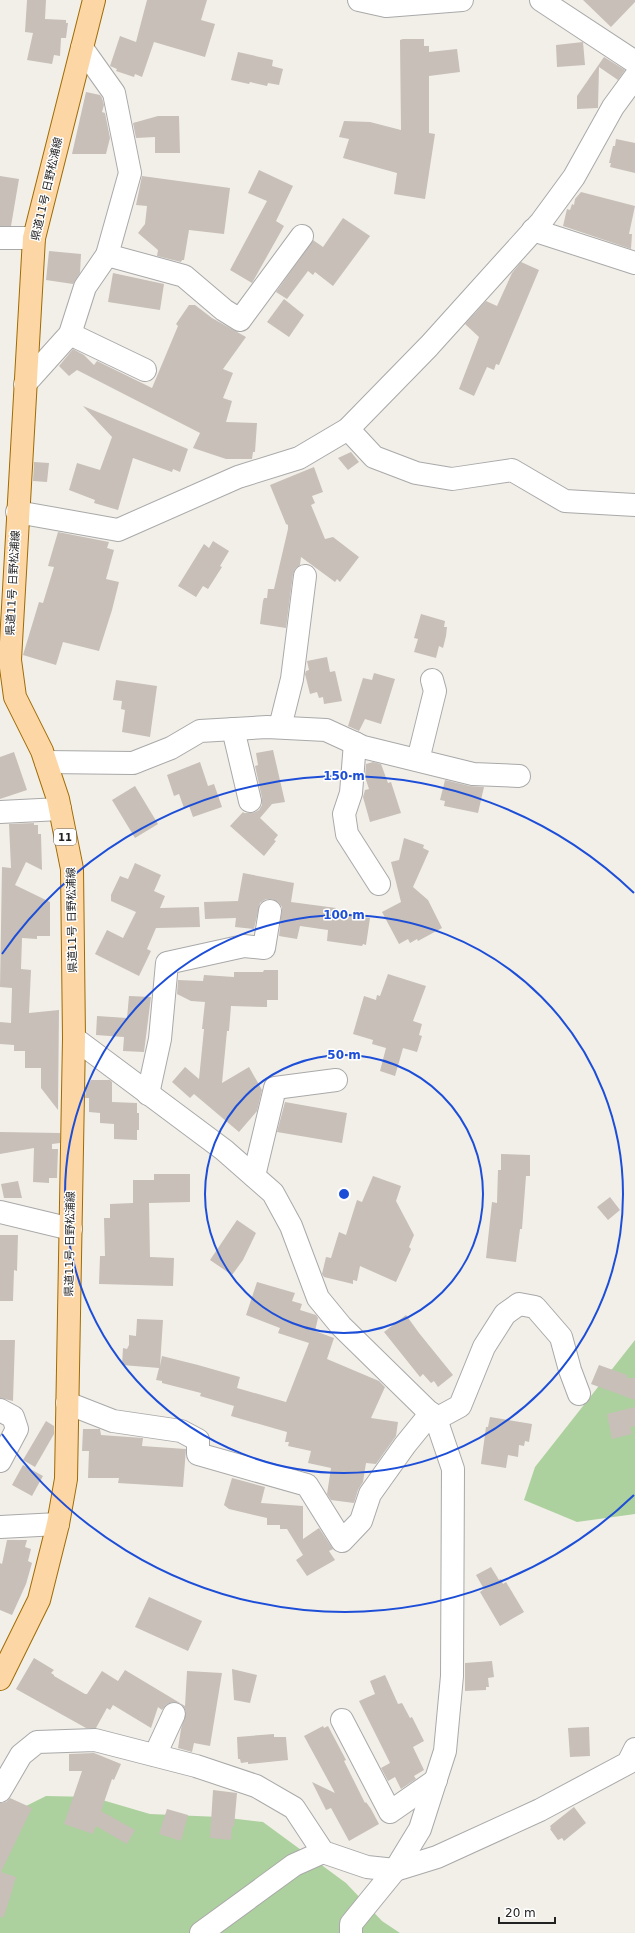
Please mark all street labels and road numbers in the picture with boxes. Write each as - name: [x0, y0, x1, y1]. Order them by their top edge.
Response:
- street label: 県道11号 日野松浦線: [29, 136, 65, 242]
- street label: 県道11号 日野松浦線: [4, 530, 22, 636]
- road number: 11: [54, 829, 76, 845]
- street label: 県道11号 日野松浦線: [65, 867, 79, 973]
- street label: 県道11号 日野松浦線: [63, 1191, 77, 1297]

